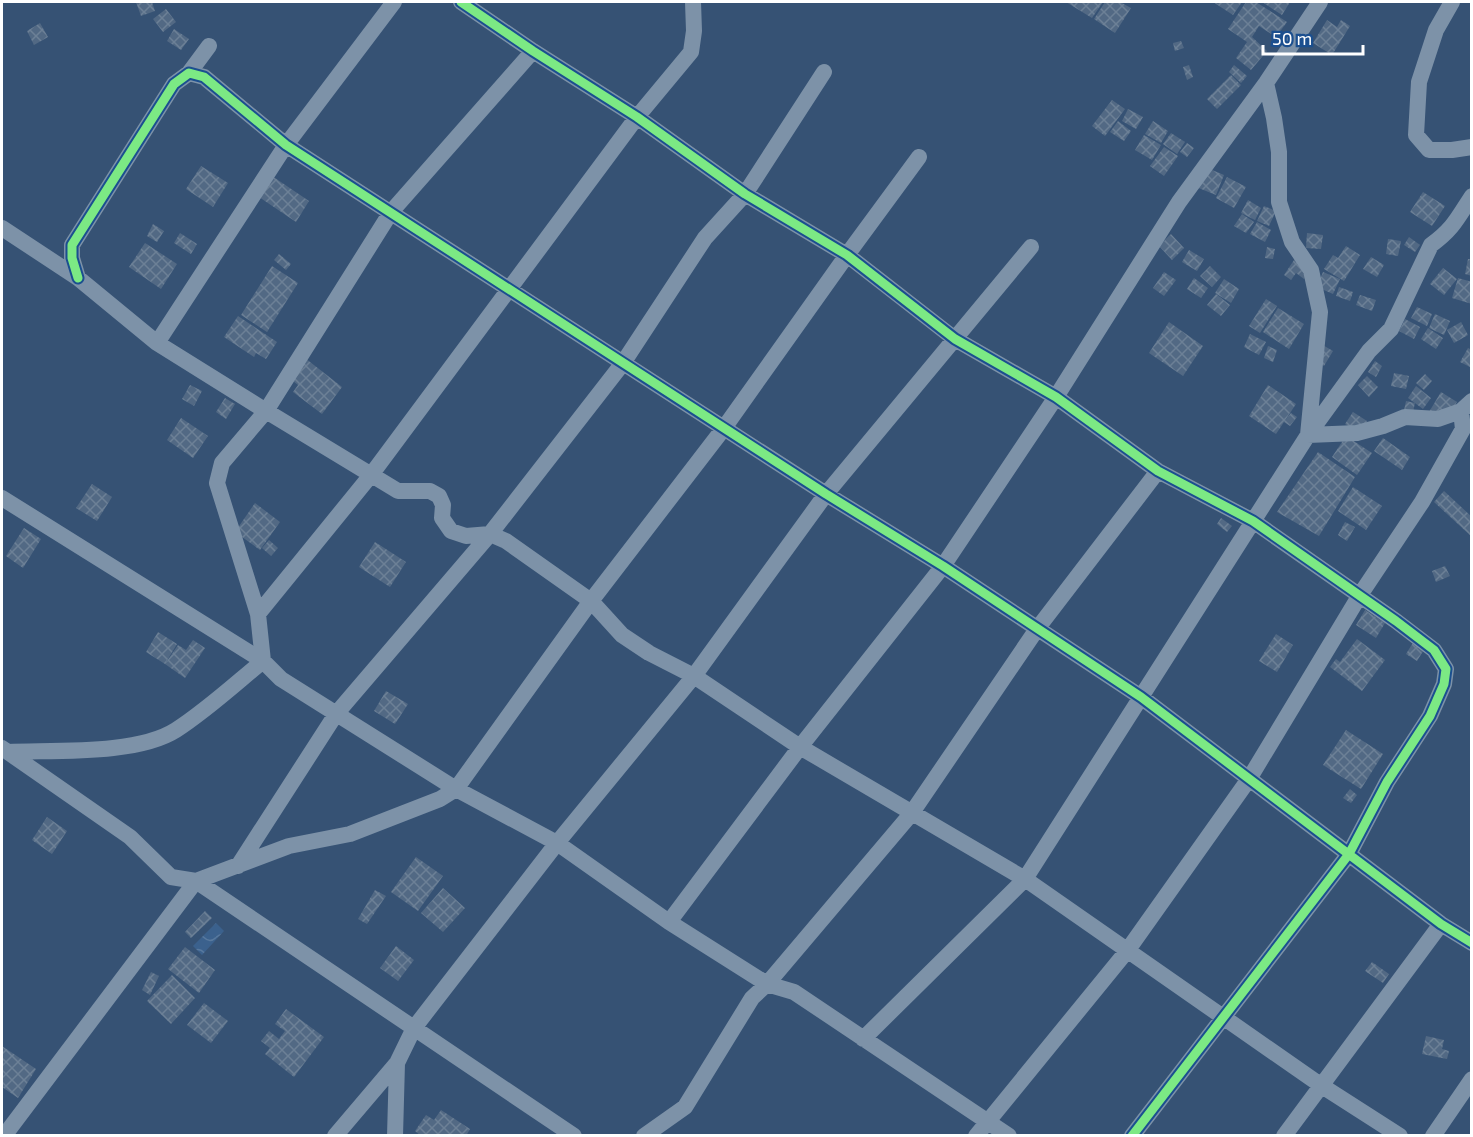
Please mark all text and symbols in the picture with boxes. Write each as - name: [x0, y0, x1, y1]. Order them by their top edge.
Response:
- scale bar: [1263, 18, 1364, 56]
- text: 50 m: [1272, 27, 1312, 49]

